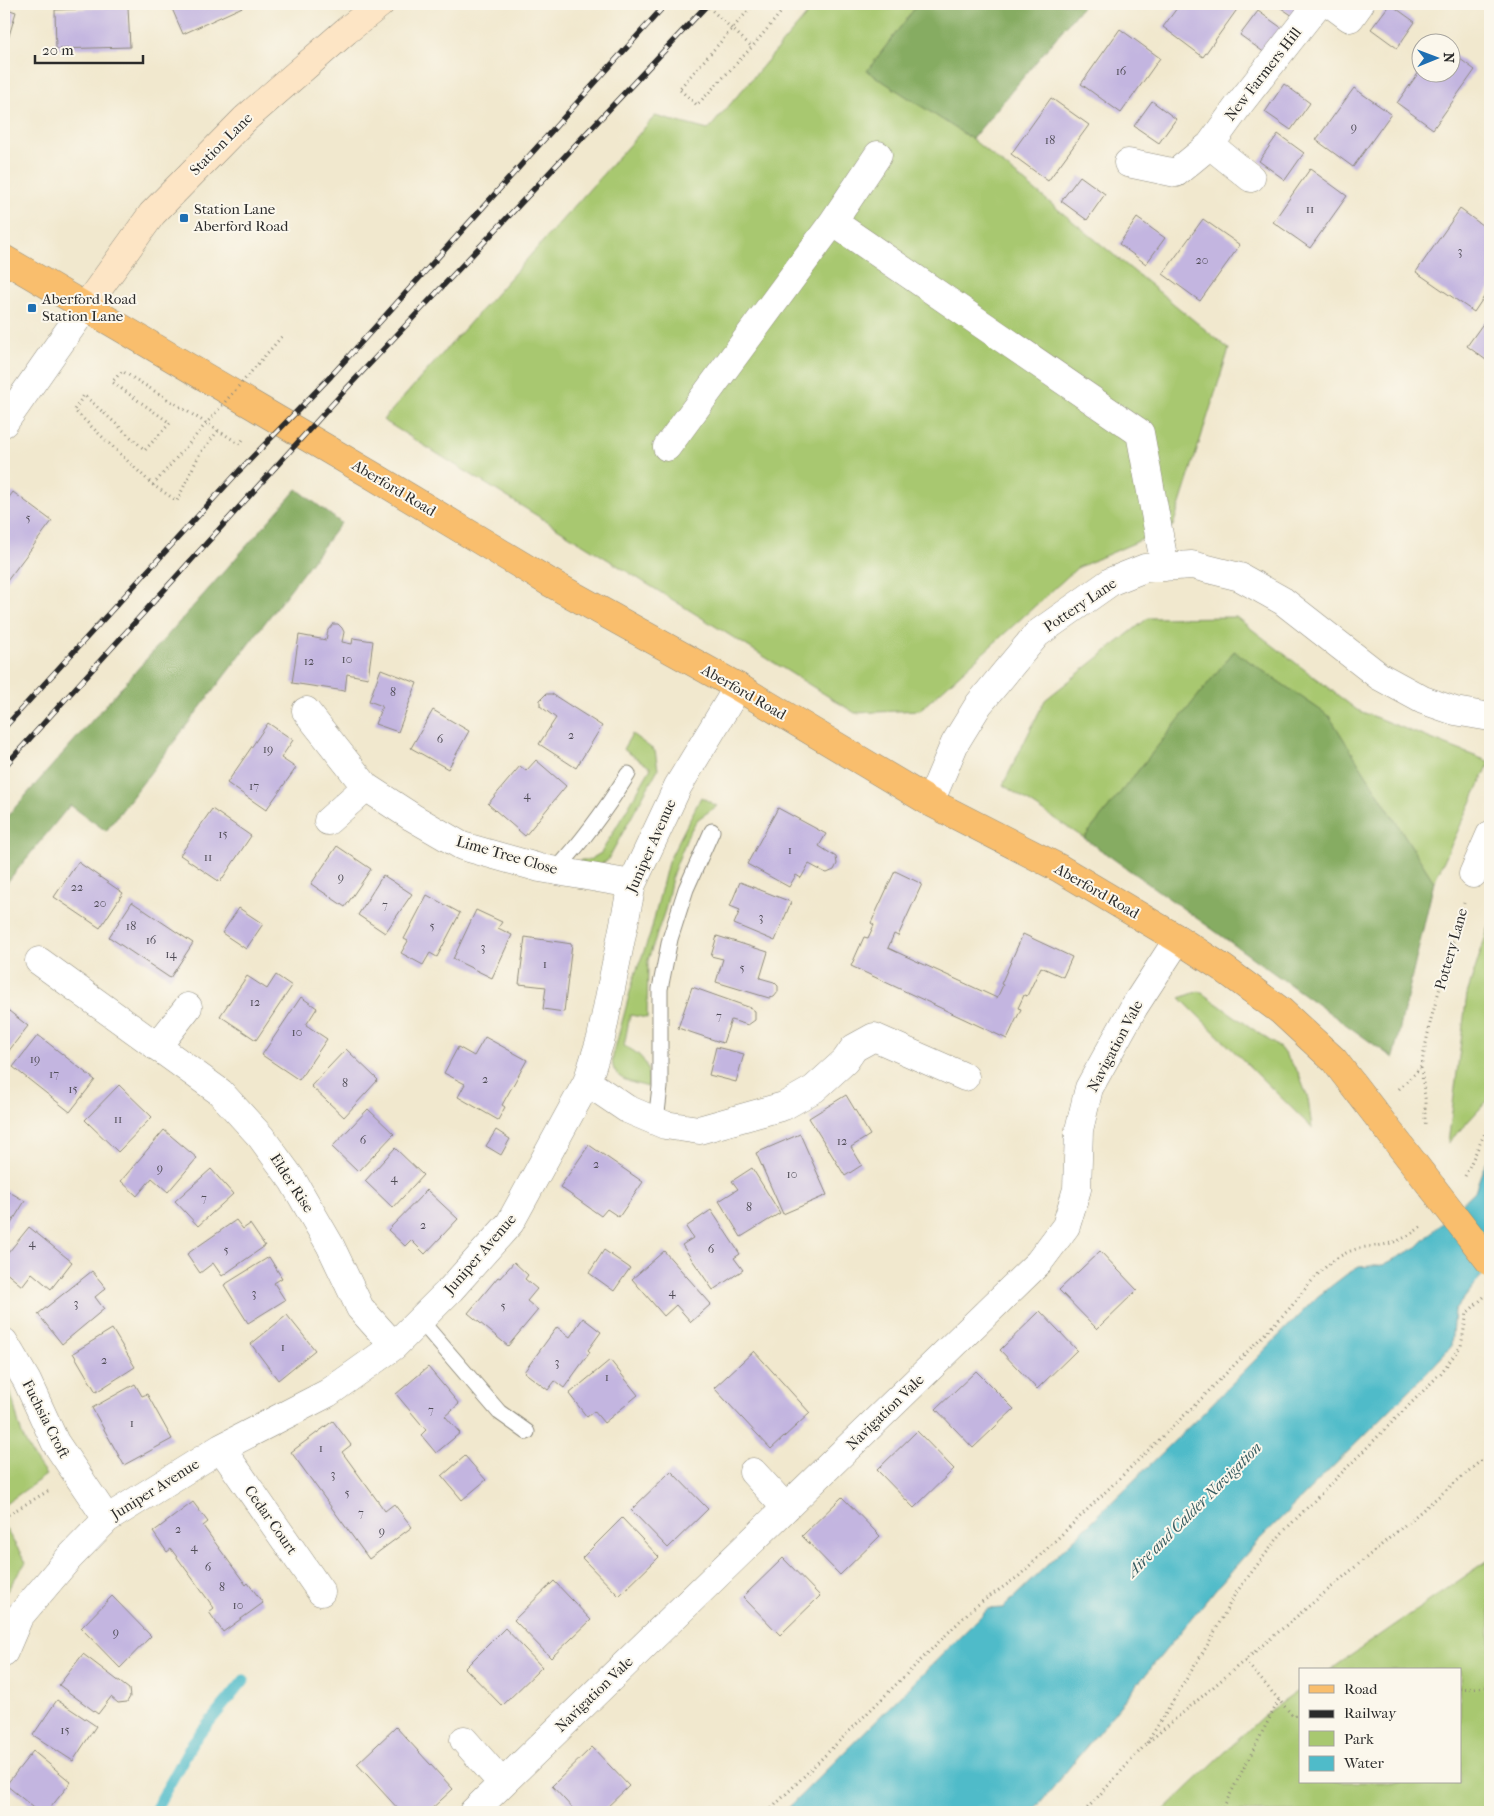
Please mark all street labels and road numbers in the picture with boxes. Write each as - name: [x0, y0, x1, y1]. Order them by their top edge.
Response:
- street label: New Farmers Hill: [1221, 24, 1305, 124]
- street label: Station Lane: [186, 109, 256, 179]
- street label: Aberford Road: [348, 455, 440, 520]
- street label: Pottery Lane: [1040, 574, 1120, 636]
- street label: Aberford Road: [698, 660, 790, 724]
- street label: Juniper Avenue: [622, 796, 680, 897]
- street label: Lime Tree Close: [454, 832, 560, 878]
- street label: Aberford Road: [1051, 859, 1143, 923]
- street label: Pottery Lane: [1431, 906, 1471, 992]
- street label: Navigation Vale: [1083, 997, 1147, 1095]
- street label: Elder Rise: [266, 1150, 318, 1216]
- street label: Juniper Avenue: [440, 1210, 520, 1299]
- street label: Navigation Vale: [842, 1370, 928, 1454]
- street label: Fuchsia Croft: [19, 1377, 74, 1462]
- street label: Juniper Avenue: [107, 1454, 203, 1524]
- street label: Cedar Court: [241, 1482, 302, 1558]
- street label: Navigation Vale: [551, 1652, 637, 1736]

